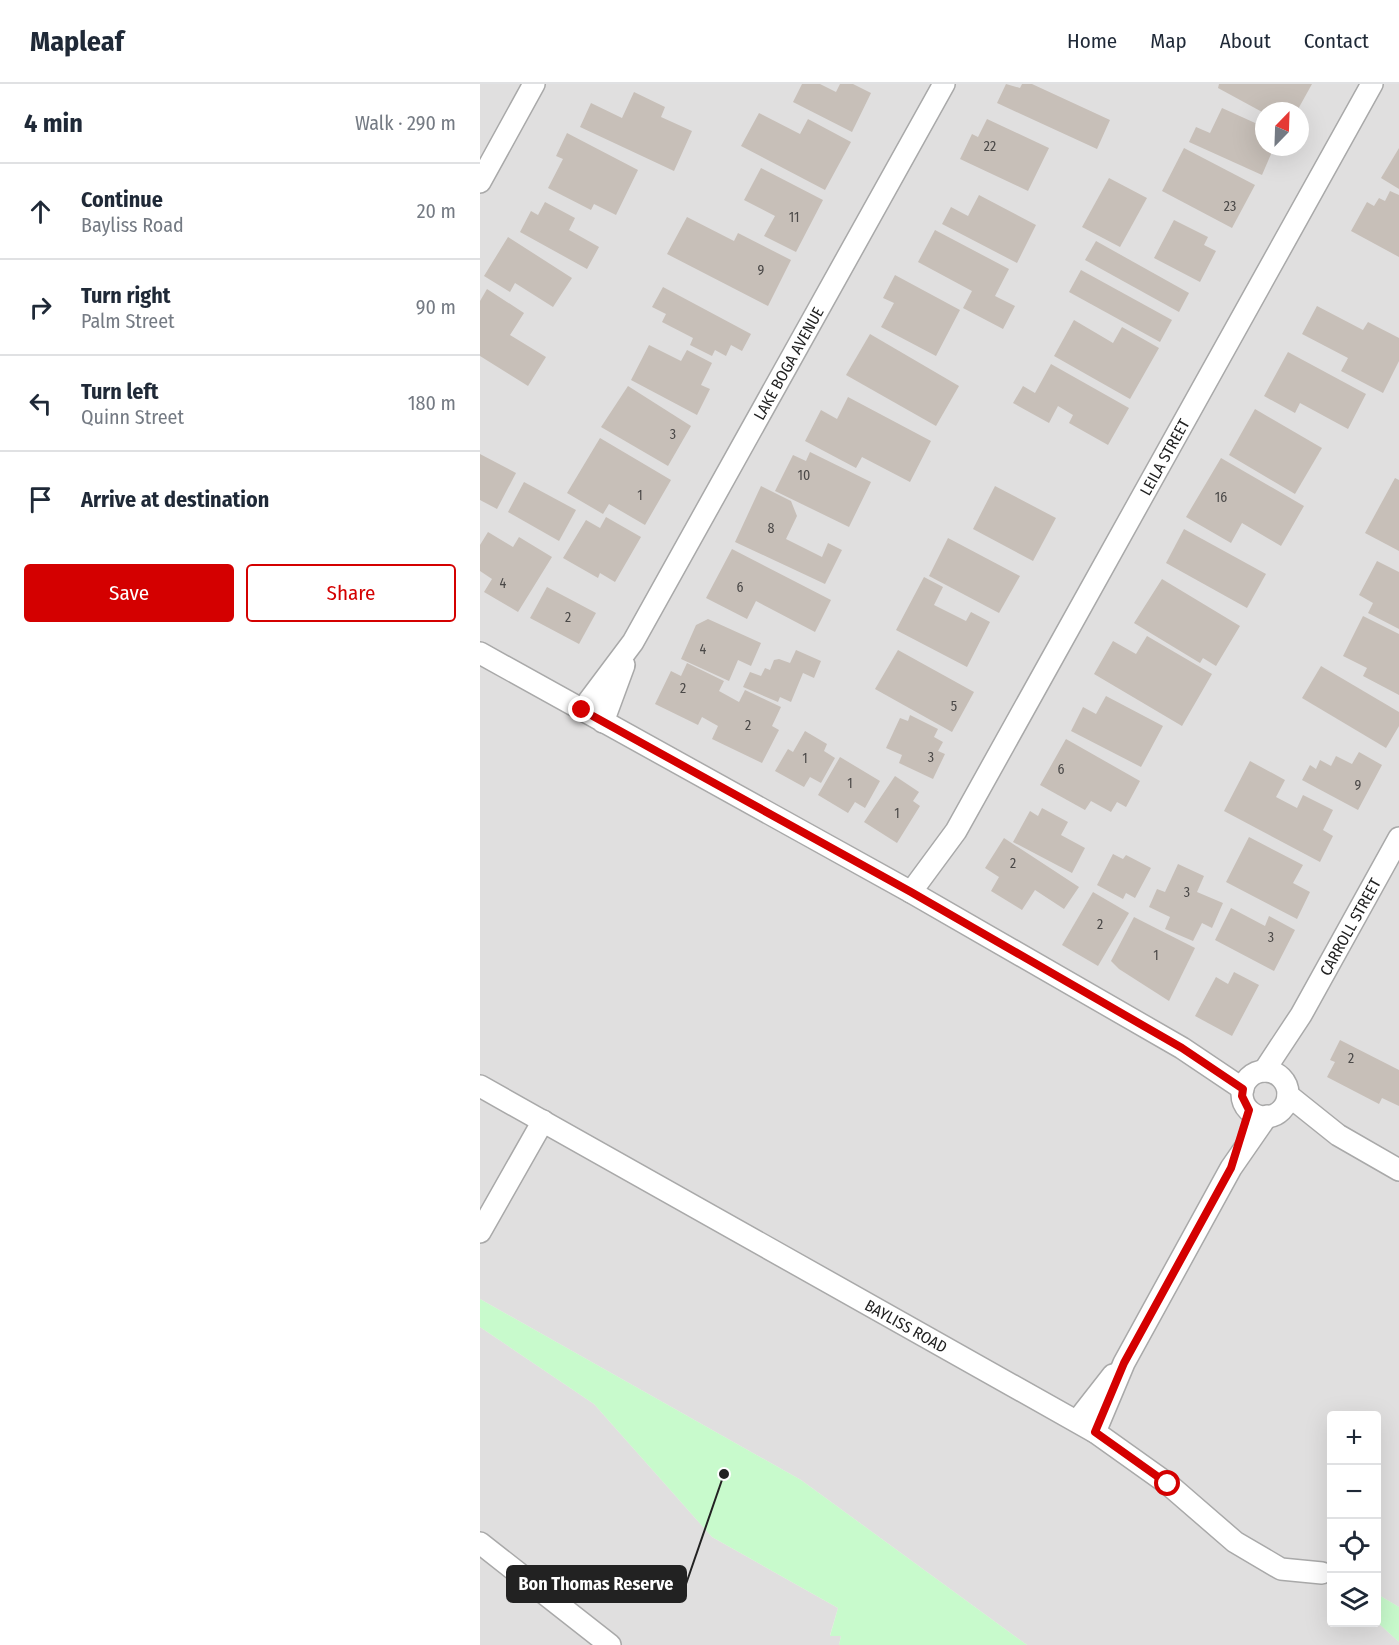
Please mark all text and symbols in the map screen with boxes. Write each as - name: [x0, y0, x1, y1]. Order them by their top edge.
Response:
- text: Mapleaf: [30, 25, 124, 58]
- text: Home: [1067, 28, 1117, 54]
- text: Map: [1150, 28, 1187, 54]
- text: About: [1220, 28, 1271, 54]
- text: Contact: [1304, 28, 1369, 54]
- north arrow: [1255, 102, 1309, 156]
- text: 4 min: [24, 108, 83, 139]
- text: Walk · 290 m: [355, 111, 456, 135]
- house number: 22: [984, 138, 996, 155]
- text: Continue: [81, 186, 163, 213]
- icon: ahead: [24, 195, 57, 228]
- house number: 23: [1224, 198, 1236, 215]
- text: 20 m: [417, 199, 456, 223]
- house number: 11: [789, 209, 799, 226]
- text: Bayliss Road: [81, 213, 184, 237]
- house number: 9: [758, 262, 765, 279]
- text: Turn right: [81, 282, 170, 309]
- icon: right: [24, 291, 57, 324]
- text: 90 m: [416, 295, 456, 319]
- street label: LAKE BOGA AVENUE: [750, 304, 828, 423]
- text: Palm Street: [81, 309, 175, 333]
- text: Turn left: [81, 378, 159, 405]
- icon: left: [24, 387, 57, 420]
- text: 180 m: [408, 391, 456, 415]
- text: Quinn Street: [81, 405, 184, 429]
- street label: LEILA STREET: [1136, 415, 1194, 499]
- house number: 3: [670, 426, 676, 443]
- house number: 10: [798, 467, 810, 484]
- icon: arrive: [24, 483, 57, 516]
- text: Arrive at destination: [81, 486, 269, 513]
- house number: 1: [637, 487, 643, 504]
- house number: 16: [1215, 489, 1227, 506]
- house number: 8: [768, 520, 775, 537]
- button: Save: [24, 564, 234, 622]
- button: Share: [246, 564, 456, 622]
- house number: 4: [500, 575, 507, 592]
- house number: 6: [737, 579, 744, 596]
- house number: 2: [565, 609, 571, 626]
- house number: 4: [700, 641, 707, 658]
- house number: 2: [680, 680, 686, 697]
- route end: [568, 696, 594, 722]
- house number: 5: [951, 698, 957, 715]
- house number: 2: [745, 717, 751, 734]
- house number: 3: [928, 749, 934, 766]
- house number: 1: [802, 750, 808, 767]
- house number: 6: [1058, 761, 1065, 778]
- house number: 1: [847, 775, 853, 792]
- house number: 9: [1355, 777, 1362, 794]
- house number: 1: [894, 805, 900, 822]
- house number: 2: [1010, 855, 1016, 872]
- street label: CARROLL STREET: [1316, 875, 1385, 979]
- house number: 3: [1184, 884, 1190, 901]
- house number: 2: [1097, 916, 1103, 933]
- house number: 3: [1268, 929, 1274, 946]
- house number: 1: [1153, 947, 1159, 964]
- house number: 2: [1348, 1050, 1354, 1067]
- street label: BAYLISS ROAD: [862, 1296, 950, 1357]
- map controls: [1327, 1411, 1381, 1627]
- button: +: [1327, 1411, 1381, 1465]
- button: −: [1327, 1465, 1381, 1519]
- route start: [1154, 1470, 1180, 1496]
- button: locate: [1327, 1519, 1381, 1573]
- callout: Bon Thomas Reserve: [507, 1566, 686, 1602]
- text: Bon Thomas Reserve: [519, 1573, 673, 1595]
- button: layers: [1327, 1573, 1381, 1627]

